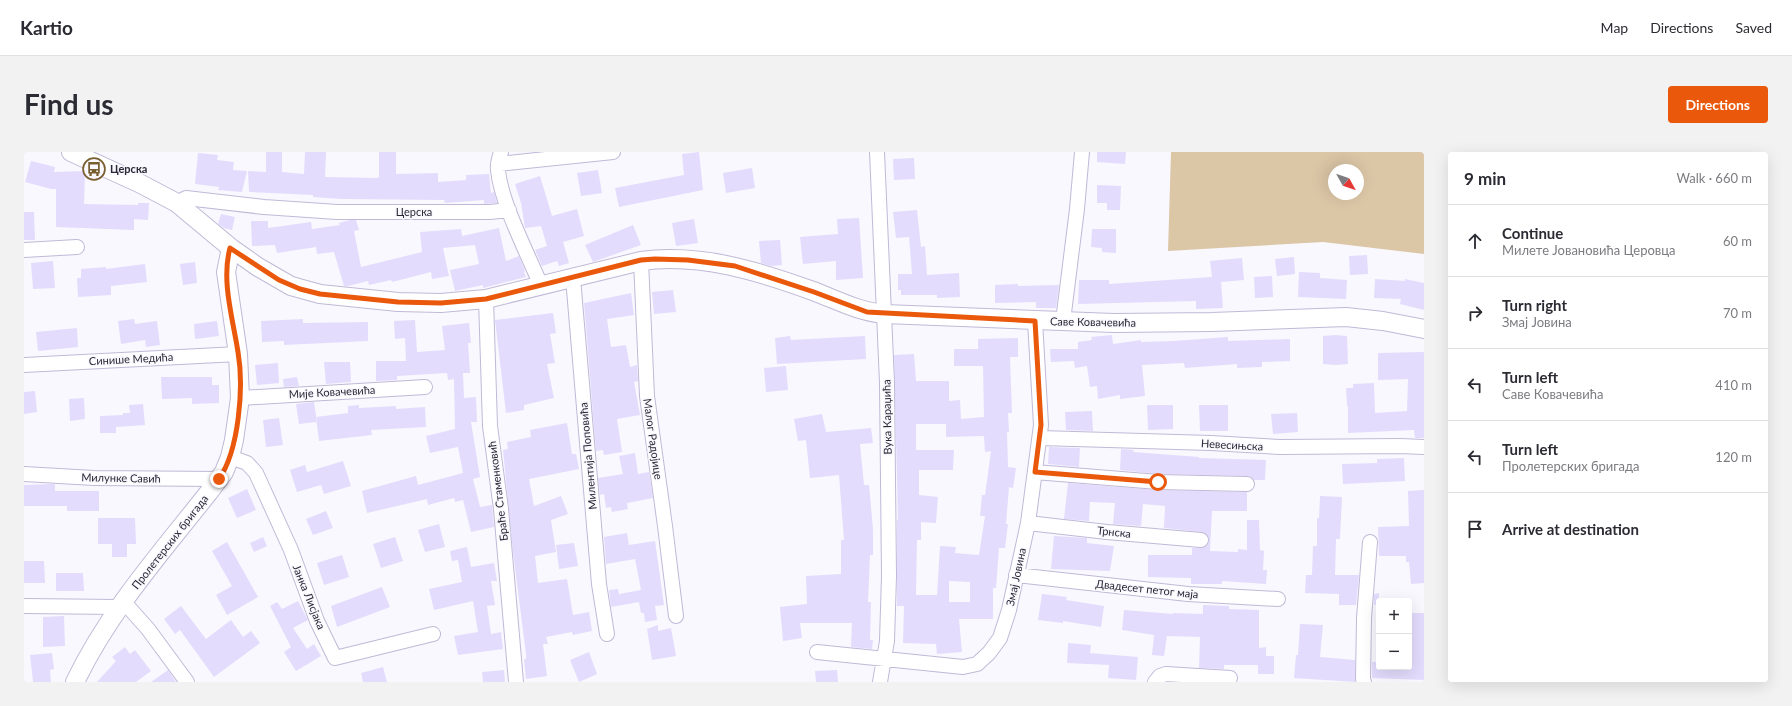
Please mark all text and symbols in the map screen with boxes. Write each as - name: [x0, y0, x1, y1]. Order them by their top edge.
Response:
- text: Kartio: [20, 16, 73, 39]
- text: Map: [1601, 19, 1628, 36]
- text: Directions: [1650, 19, 1713, 36]
- text: Saved: [1735, 19, 1772, 36]
- button: Directions: [1668, 86, 1768, 123]
- text: Find us: [24, 87, 114, 121]
- bus stop icon: Церска: [81, 156, 107, 182]
- place label: Церска: [110, 162, 147, 175]
- north arrow: [1328, 164, 1364, 200]
- text: 9 min: [1464, 168, 1506, 189]
- text: Walk · 660 m: [1676, 170, 1752, 186]
- street label: Церска: [396, 205, 432, 218]
- text: Continue: [1502, 224, 1563, 242]
- icon: ahead: [1464, 230, 1486, 252]
- text: 60 m: [1723, 233, 1752, 249]
- text: Милете Јовановића Церовца: [1502, 242, 1676, 258]
- text: Turn right: [1502, 296, 1567, 314]
- icon: right: [1464, 302, 1486, 324]
- text: 70 m: [1723, 305, 1752, 321]
- street label: Саве Ковачевића: [1050, 314, 1136, 329]
- text: Змај Јовина: [1502, 314, 1572, 330]
- street label: Синише Медића: [88, 350, 173, 367]
- text: Turn left: [1502, 368, 1558, 386]
- icon: left: [1464, 374, 1486, 396]
- text: 410 m: [1715, 377, 1752, 393]
- street label: Вука Караџића: [879, 379, 894, 455]
- street label: Мије Ковачевића: [288, 383, 376, 400]
- text: Саве Ковачевића: [1502, 386, 1604, 402]
- street label: Малог Радојице: [641, 398, 666, 480]
- street label: Милентија Поповића: [576, 402, 599, 510]
- street label: Невесињска: [1201, 436, 1263, 453]
- street label: Браће Стаменковић: [485, 440, 510, 542]
- text: Turn left: [1502, 440, 1558, 458]
- icon: left: [1464, 446, 1486, 468]
- text: 120 m: [1715, 449, 1752, 465]
- text: Пролетерских бригада: [1502, 458, 1640, 474]
- street label: Милунке Савић: [81, 470, 161, 485]
- route end: [210, 470, 228, 488]
- route start: [1149, 473, 1167, 491]
- street label: Пролетерских бригада: [129, 492, 211, 592]
- icon: arrive: [1464, 518, 1486, 540]
- text: Arrive at destination: [1502, 520, 1639, 538]
- street label: Трнска: [1096, 523, 1132, 540]
- street label: Змај Јовина: [1003, 547, 1028, 607]
- street label: Јанка Лисјака: [291, 562, 328, 631]
- street label: Двадесет петог маја: [1095, 577, 1199, 600]
- map controls: [1376, 598, 1412, 670]
- button: +: [1376, 598, 1412, 634]
- button: −: [1376, 634, 1412, 670]

